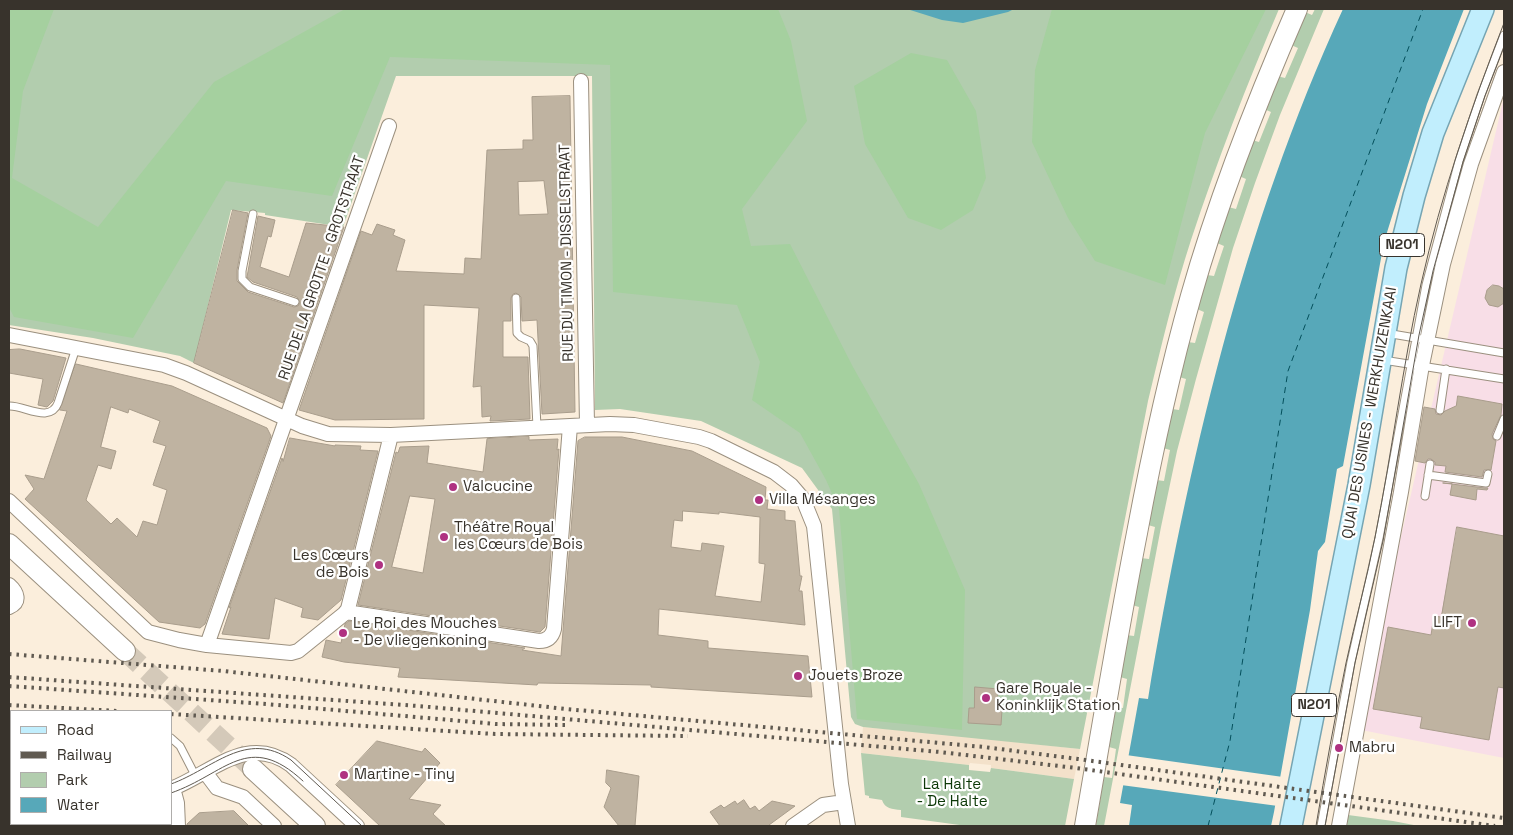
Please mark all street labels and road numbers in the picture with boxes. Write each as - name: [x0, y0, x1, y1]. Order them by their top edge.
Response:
- street label: RUE DU TIMON - DISSELSTRAAT: [556, 144, 578, 362]
- street label: RUE DE LA GROTTE - GROTSTRAAT: [275, 153, 369, 383]
- road number: N201: [1380, 234, 1424, 256]
- street label: QUAI DES USINES - WERKHUIZENKAAI: [1339, 286, 1401, 540]
- road number: N201: [1292, 694, 1336, 716]

